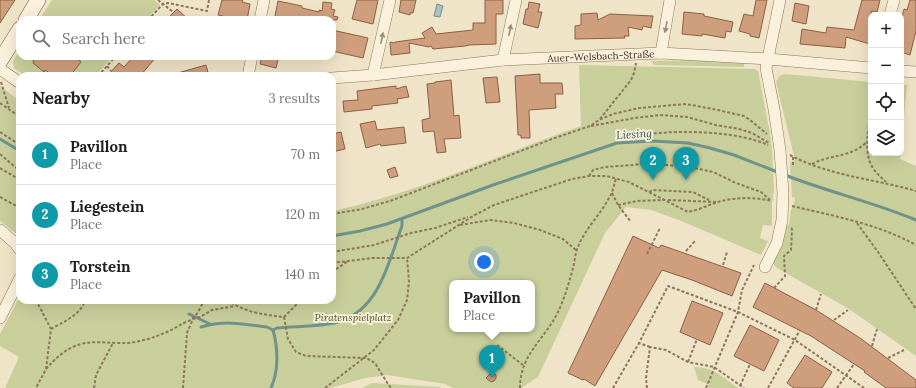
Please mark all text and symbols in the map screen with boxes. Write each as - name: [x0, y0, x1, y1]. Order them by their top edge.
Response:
- map controls: [868, 12, 904, 156]
- button: +: [868, 12, 904, 48]
- search box: [16, 16, 336, 60]
- one-way arrow: [662, 20, 668, 33]
- one-way arrow: [507, 24, 513, 36]
- icon: search: [30, 27, 52, 49]
- text: Search here: [62, 29, 145, 48]
- one-way arrow: [379, 32, 385, 44]
- street label: Auer-Welsbach-Straße: [546, 47, 655, 65]
- button: −: [868, 48, 904, 84]
- button: locate: [868, 84, 904, 120]
- text: Nearby: [32, 87, 90, 109]
- text: 3 results: [268, 90, 320, 107]
- button: layers: [868, 120, 904, 156]
- water label: Liesing: [616, 126, 653, 142]
- text: Pavillon: [70, 137, 128, 156]
- text: 1: [42, 146, 48, 163]
- text: 70 m: [291, 146, 320, 163]
- pin: 2: [640, 147, 666, 180]
- pin: 3: [673, 147, 699, 180]
- text: Place: [70, 156, 102, 173]
- text: Liegestein: [70, 197, 144, 216]
- text: 2: [42, 206, 48, 223]
- text: 120 m: [285, 206, 320, 223]
- text: Place: [70, 216, 102, 233]
- your location: [474, 252, 494, 272]
- text: Torstein: [70, 257, 131, 276]
- text: 3: [41, 266, 49, 283]
- text: 140 m: [285, 266, 320, 283]
- text: Place: [70, 276, 102, 293]
- popup: [449, 280, 535, 332]
- text: Pavillon: [463, 288, 521, 307]
- text: Place: [463, 307, 495, 324]
- park label: Piratenspielplatz: [315, 311, 392, 324]
- pin: 1: [479, 345, 505, 378]

